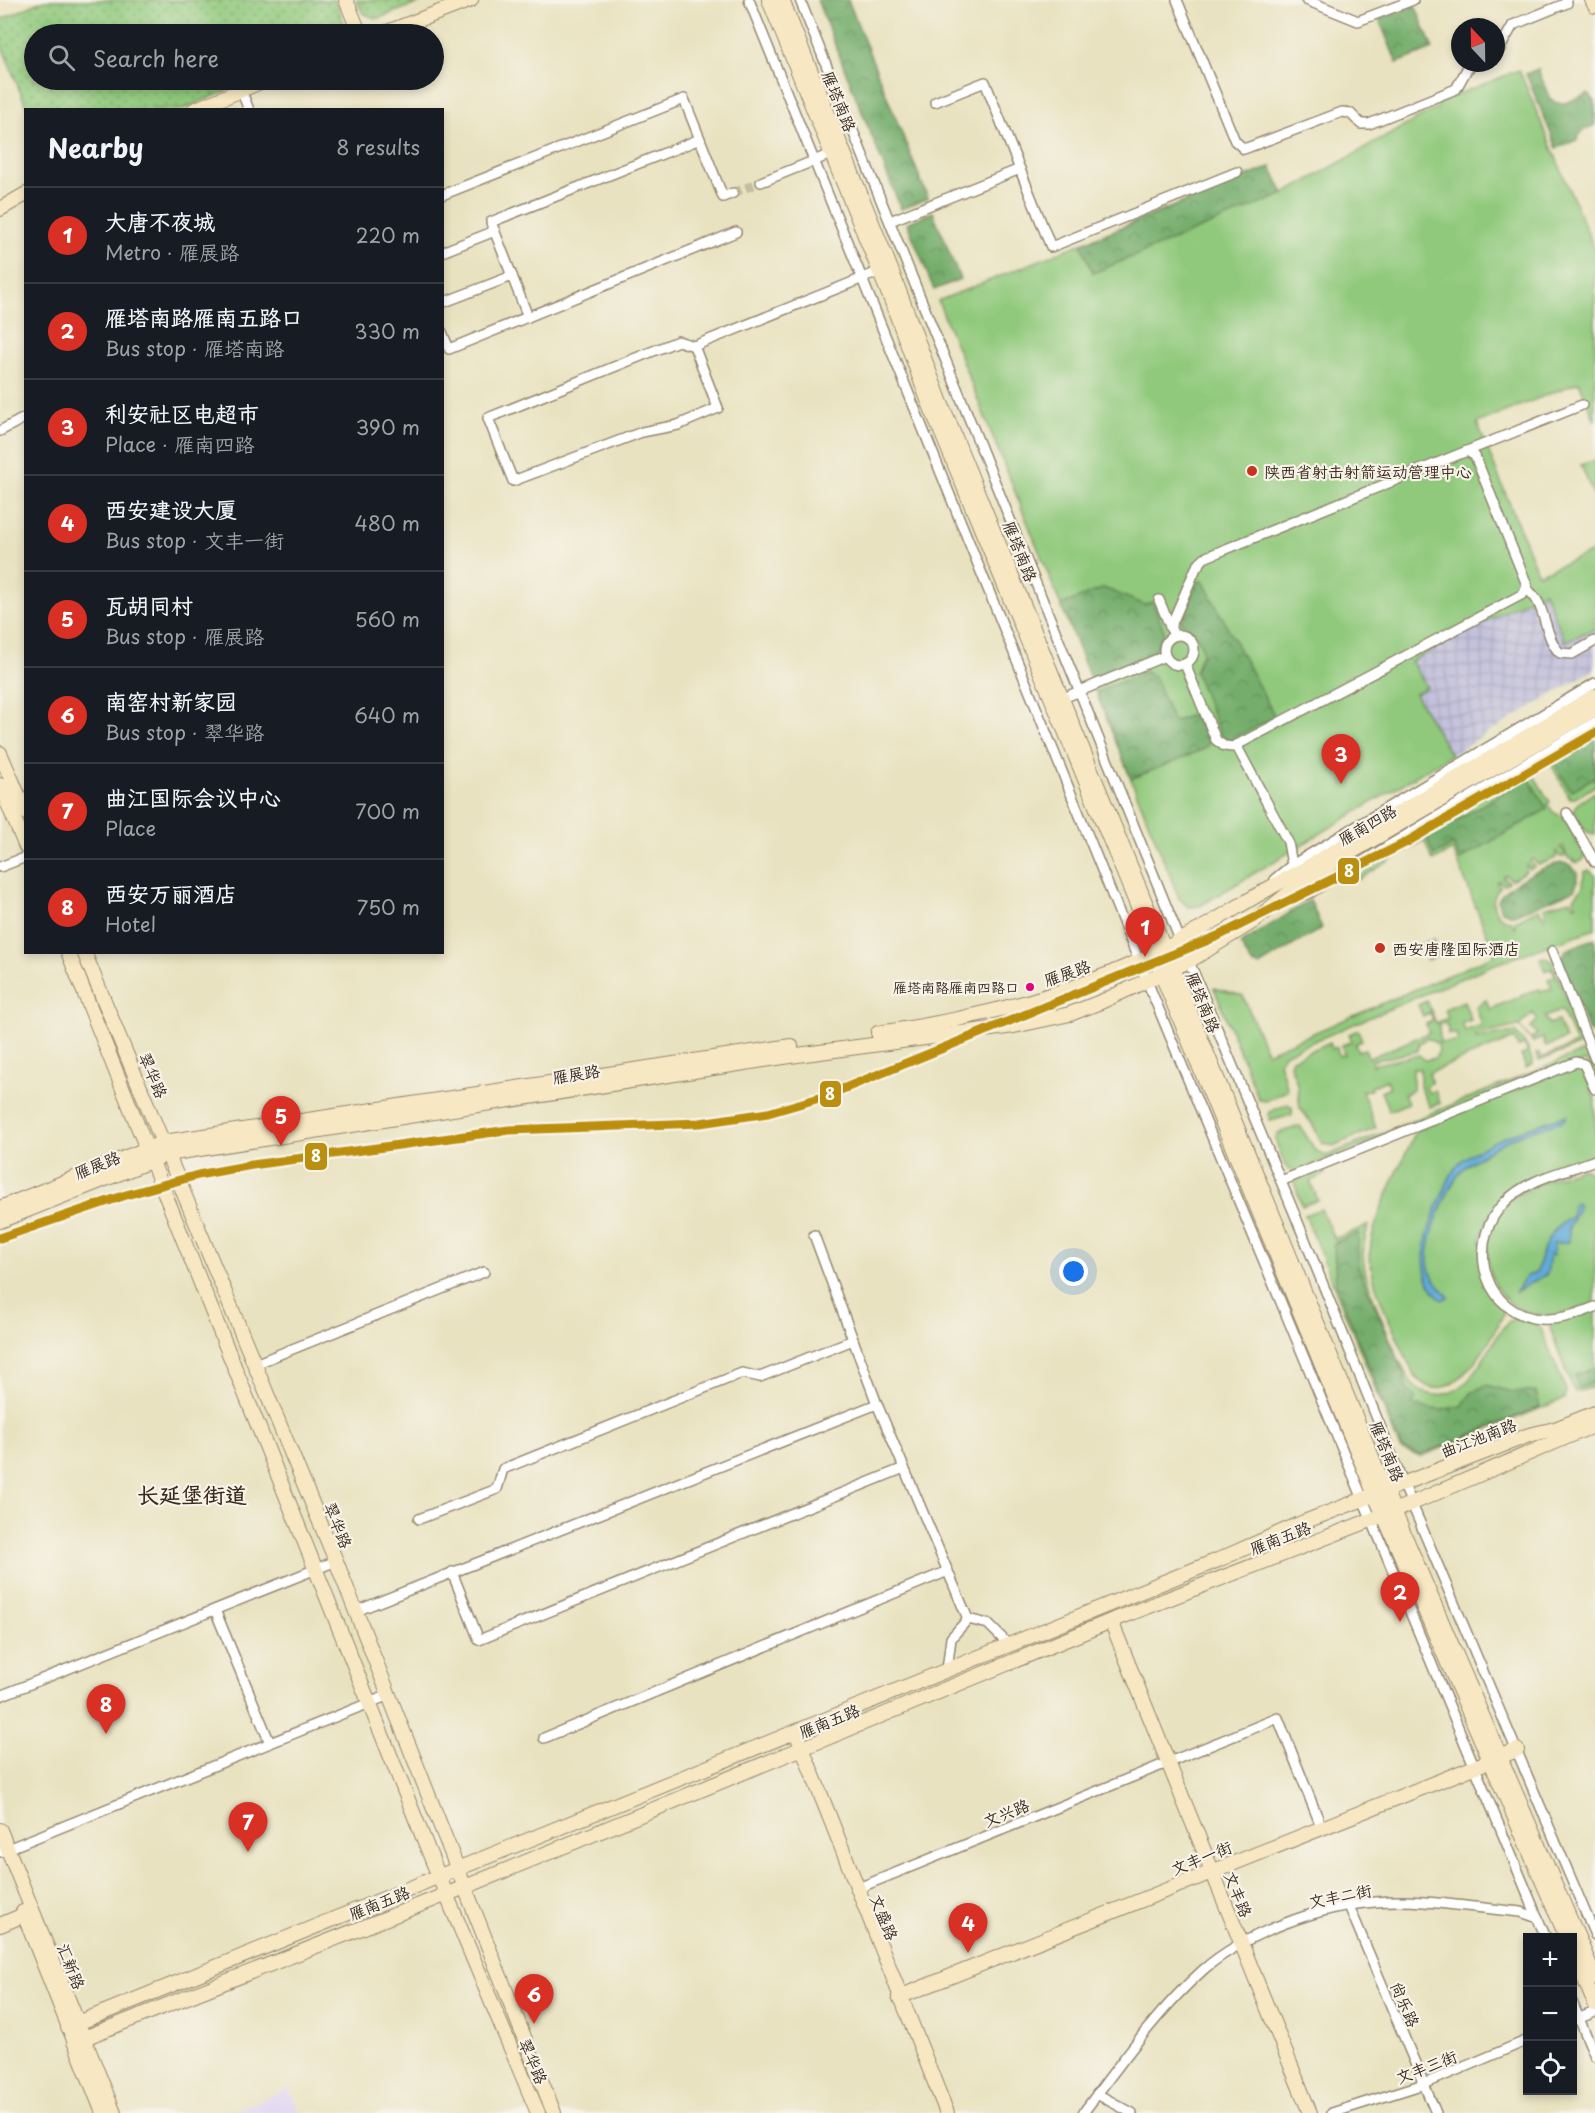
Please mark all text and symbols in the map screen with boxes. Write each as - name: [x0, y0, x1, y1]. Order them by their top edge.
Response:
- north arrow: [1451, 18, 1505, 72]
- search box: [24, 24, 444, 90]
- icon: search: [45, 41, 78, 74]
- text: Search here: [93, 41, 219, 74]
- street label: 雁塔南路: [817, 67, 863, 135]
- text: Nearby: [48, 128, 143, 167]
- text: 8 results: [336, 132, 420, 162]
- text: 大唐不夜城: [105, 204, 215, 237]
- text: 1: [63, 220, 72, 250]
- text: 220 m: [356, 220, 420, 250]
- text: Metro · 雁展路: [105, 237, 239, 267]
- text: 雁塔南路雁南五路口: [105, 300, 303, 333]
- text: 2: [60, 316, 75, 346]
- text: 330 m: [354, 316, 420, 346]
- text: Bus stop · 雁塔南路: [105, 333, 284, 363]
- text: 利安社区电超市: [105, 396, 259, 429]
- text: 3: [61, 412, 74, 442]
- text: 390 m: [356, 412, 420, 442]
- text: Place · 雁南四路: [105, 429, 255, 459]
- place label: 陕西省射击射箭运动管理中心: [1264, 459, 1472, 483]
- marker: 陕西省射击射箭运动管理中心: [1245, 464, 1259, 478]
- text: 西安建设大厦: [105, 492, 237, 525]
- text: 4: [61, 508, 74, 538]
- text: 480 m: [355, 508, 420, 538]
- street label: 雁塔南路: [998, 517, 1044, 585]
- text: Bus stop · 文丰一街: [105, 525, 284, 555]
- text: 瓦胡同村: [105, 588, 193, 621]
- text: 5: [61, 604, 74, 634]
- text: 560 m: [355, 604, 420, 634]
- text: Bus stop · 雁展路: [105, 621, 264, 651]
- text: 南窑村新家园: [105, 684, 237, 717]
- text: 6: [60, 700, 75, 730]
- text: 640 m: [354, 700, 420, 730]
- text: Bus stop · 翠华路: [105, 717, 264, 747]
- pin: 3: [1322, 734, 1360, 784]
- text: 曲江国际会议中心: [105, 780, 281, 813]
- text: 7: [62, 796, 73, 826]
- text: 700 m: [355, 796, 420, 826]
- street label: 雁南四路: [1333, 798, 1401, 850]
- text: Place: [105, 813, 156, 843]
- line badge: 8: [1337, 857, 1360, 885]
- text: 8: [1344, 858, 1354, 882]
- text: 西安万丽酒店: [105, 876, 237, 909]
- text: 8: [61, 892, 74, 922]
- text: 750 m: [357, 892, 420, 922]
- pin: 1: [1126, 908, 1164, 957]
- text: Hotel: [105, 909, 156, 939]
- place label: 西安唐隆国际酒店: [1392, 936, 1520, 960]
- marker: 西安唐隆国际酒店: [1373, 941, 1387, 955]
- street label: 雁展路: [1040, 953, 1094, 991]
- street label: 雁塔南路: [1181, 968, 1227, 1036]
- place label: 雁塔南路雁南四路口: [893, 977, 1019, 998]
- marker: 雁塔南路雁南四路口: [1024, 981, 1036, 993]
- street label: 翠华路: [134, 1048, 174, 1102]
- street label: 雁展路: [550, 1057, 602, 1089]
- line badge: 8: [819, 1080, 842, 1108]
- text: 8: [825, 1081, 835, 1105]
- pin: 5: [262, 1096, 300, 1146]
- line badge: 8: [304, 1142, 328, 1171]
- text: 8: [311, 1143, 321, 1167]
- street label: 雁展路: [70, 1144, 124, 1184]
- your location: [1059, 1257, 1088, 1286]
- street label: 曲江池南路: [1436, 1411, 1520, 1463]
- street label: 雁塔南路: [1365, 1417, 1411, 1485]
- district label: 长延堡街道: [137, 1477, 247, 1510]
- street label: 翠华路: [319, 1498, 359, 1552]
- street label: 雁南五路: [1246, 1514, 1314, 1560]
- pin: 2: [1380, 1572, 1420, 1622]
- pin: 8: [86, 1684, 126, 1734]
- street label: 雁南五路: [795, 1697, 863, 1743]
- street label: 文兴路: [979, 1792, 1033, 1832]
- pin: 7: [228, 1802, 268, 1852]
- street label: 文丰一街: [1167, 1834, 1235, 1880]
- street label: 文丰路: [1219, 1867, 1259, 1921]
- street label: 文丰二街: [1306, 1877, 1374, 1913]
- street label: 雁南五路: [345, 1879, 413, 1925]
- street label: 文盛路: [865, 1890, 905, 1944]
- pin: 4: [948, 1904, 988, 1953]
- map controls: [1523, 1933, 1577, 2095]
- button: +: [1523, 1933, 1577, 1987]
- street label: 汇新路: [52, 1939, 92, 1993]
- pin: 6: [514, 1974, 554, 2024]
- street label: 尚乐路: [1386, 1977, 1426, 2031]
- button: −: [1523, 1987, 1577, 2041]
- street label: 翠华路: [514, 2034, 554, 2088]
- button: locate: [1523, 2041, 1577, 2095]
- street label: 文丰三街: [1392, 2043, 1460, 2089]

